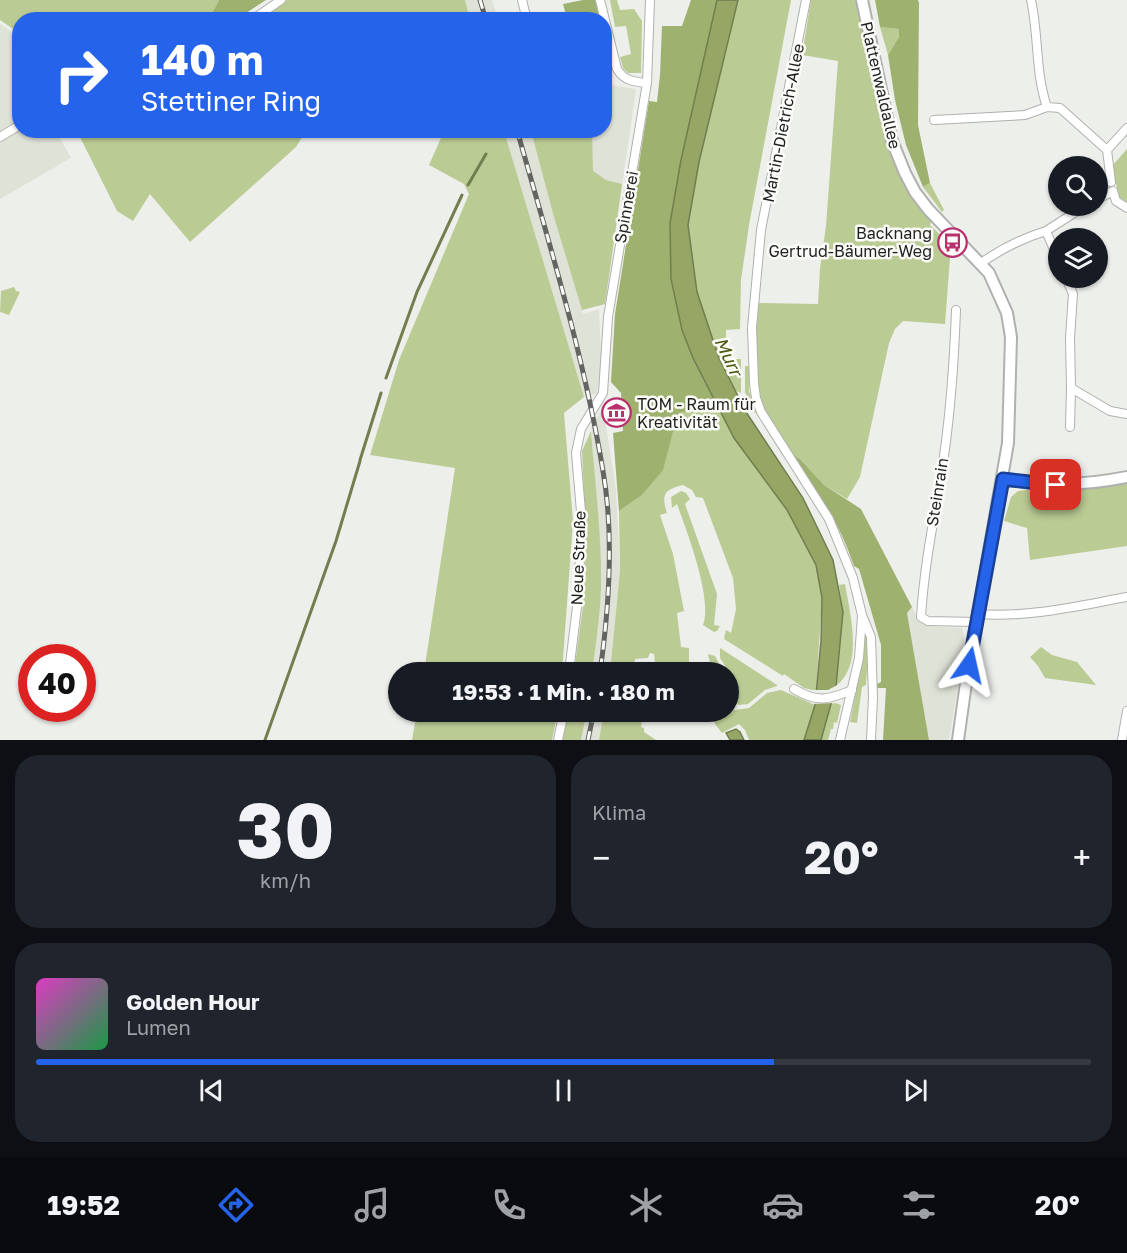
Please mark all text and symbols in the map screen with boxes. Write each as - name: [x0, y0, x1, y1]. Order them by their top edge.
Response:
- street label: Plattenwaldallee: [857, 19, 905, 151]
- text: 140 m: [141, 34, 263, 84]
- icon: right: [42, 36, 120, 114]
- street label: Martin-Dietrich-Allee: [758, 42, 808, 204]
- text: Stettiner Ring: [141, 85, 321, 117]
- map controls: [1048, 156, 1108, 288]
- button: search: [1048, 156, 1108, 216]
- street label: Spinnerei: [610, 169, 642, 245]
- place label: Backnang Gertrud-Bäumer-Weg: [769, 223, 932, 261]
- bus stop icon: Backnang Gertrud-Bäumer-Weg: [937, 226, 969, 258]
- button: layers: [1048, 228, 1108, 288]
- water label: Murr: [710, 333, 749, 382]
- place label: TOM - Raum für Kreativität: [637, 394, 756, 432]
- museum icon: TOM - Raum für Kreativität: [600, 397, 632, 429]
- street label: Steinrain: [922, 456, 952, 528]
- pin: [1030, 459, 1081, 510]
- icon: arrive: [1039, 468, 1072, 501]
- street label: Neue Straße: [566, 510, 590, 606]
- position arrow: [937, 633, 1001, 697]
- speed limit sign: 40: [18, 644, 96, 722]
- text: 19:53 · 1 Min. · 180 m: [452, 678, 675, 705]
- text: 30: [236, 782, 335, 875]
- text: Klima: [592, 800, 646, 824]
- text: 20°: [804, 830, 879, 884]
- text: −: [592, 838, 610, 877]
- text: +: [1073, 838, 1091, 877]
- text: km/h: [260, 868, 311, 892]
- text: Golden Hour: [126, 988, 260, 1015]
- text: Lumen: [126, 1015, 191, 1039]
- icon: previous: [195, 1074, 228, 1107]
- icon: pause: [547, 1074, 580, 1107]
- icon: next: [899, 1074, 932, 1107]
- icon: directions: [215, 1184, 257, 1226]
- icon: music: [351, 1184, 393, 1226]
- icon: phone: [488, 1184, 530, 1226]
- icon: climate: [625, 1184, 667, 1226]
- icon: car: [762, 1184, 804, 1226]
- icon: filters: [898, 1184, 940, 1226]
- text: 19:52: [47, 1189, 120, 1221]
- text: 20°: [1035, 1189, 1080, 1221]

